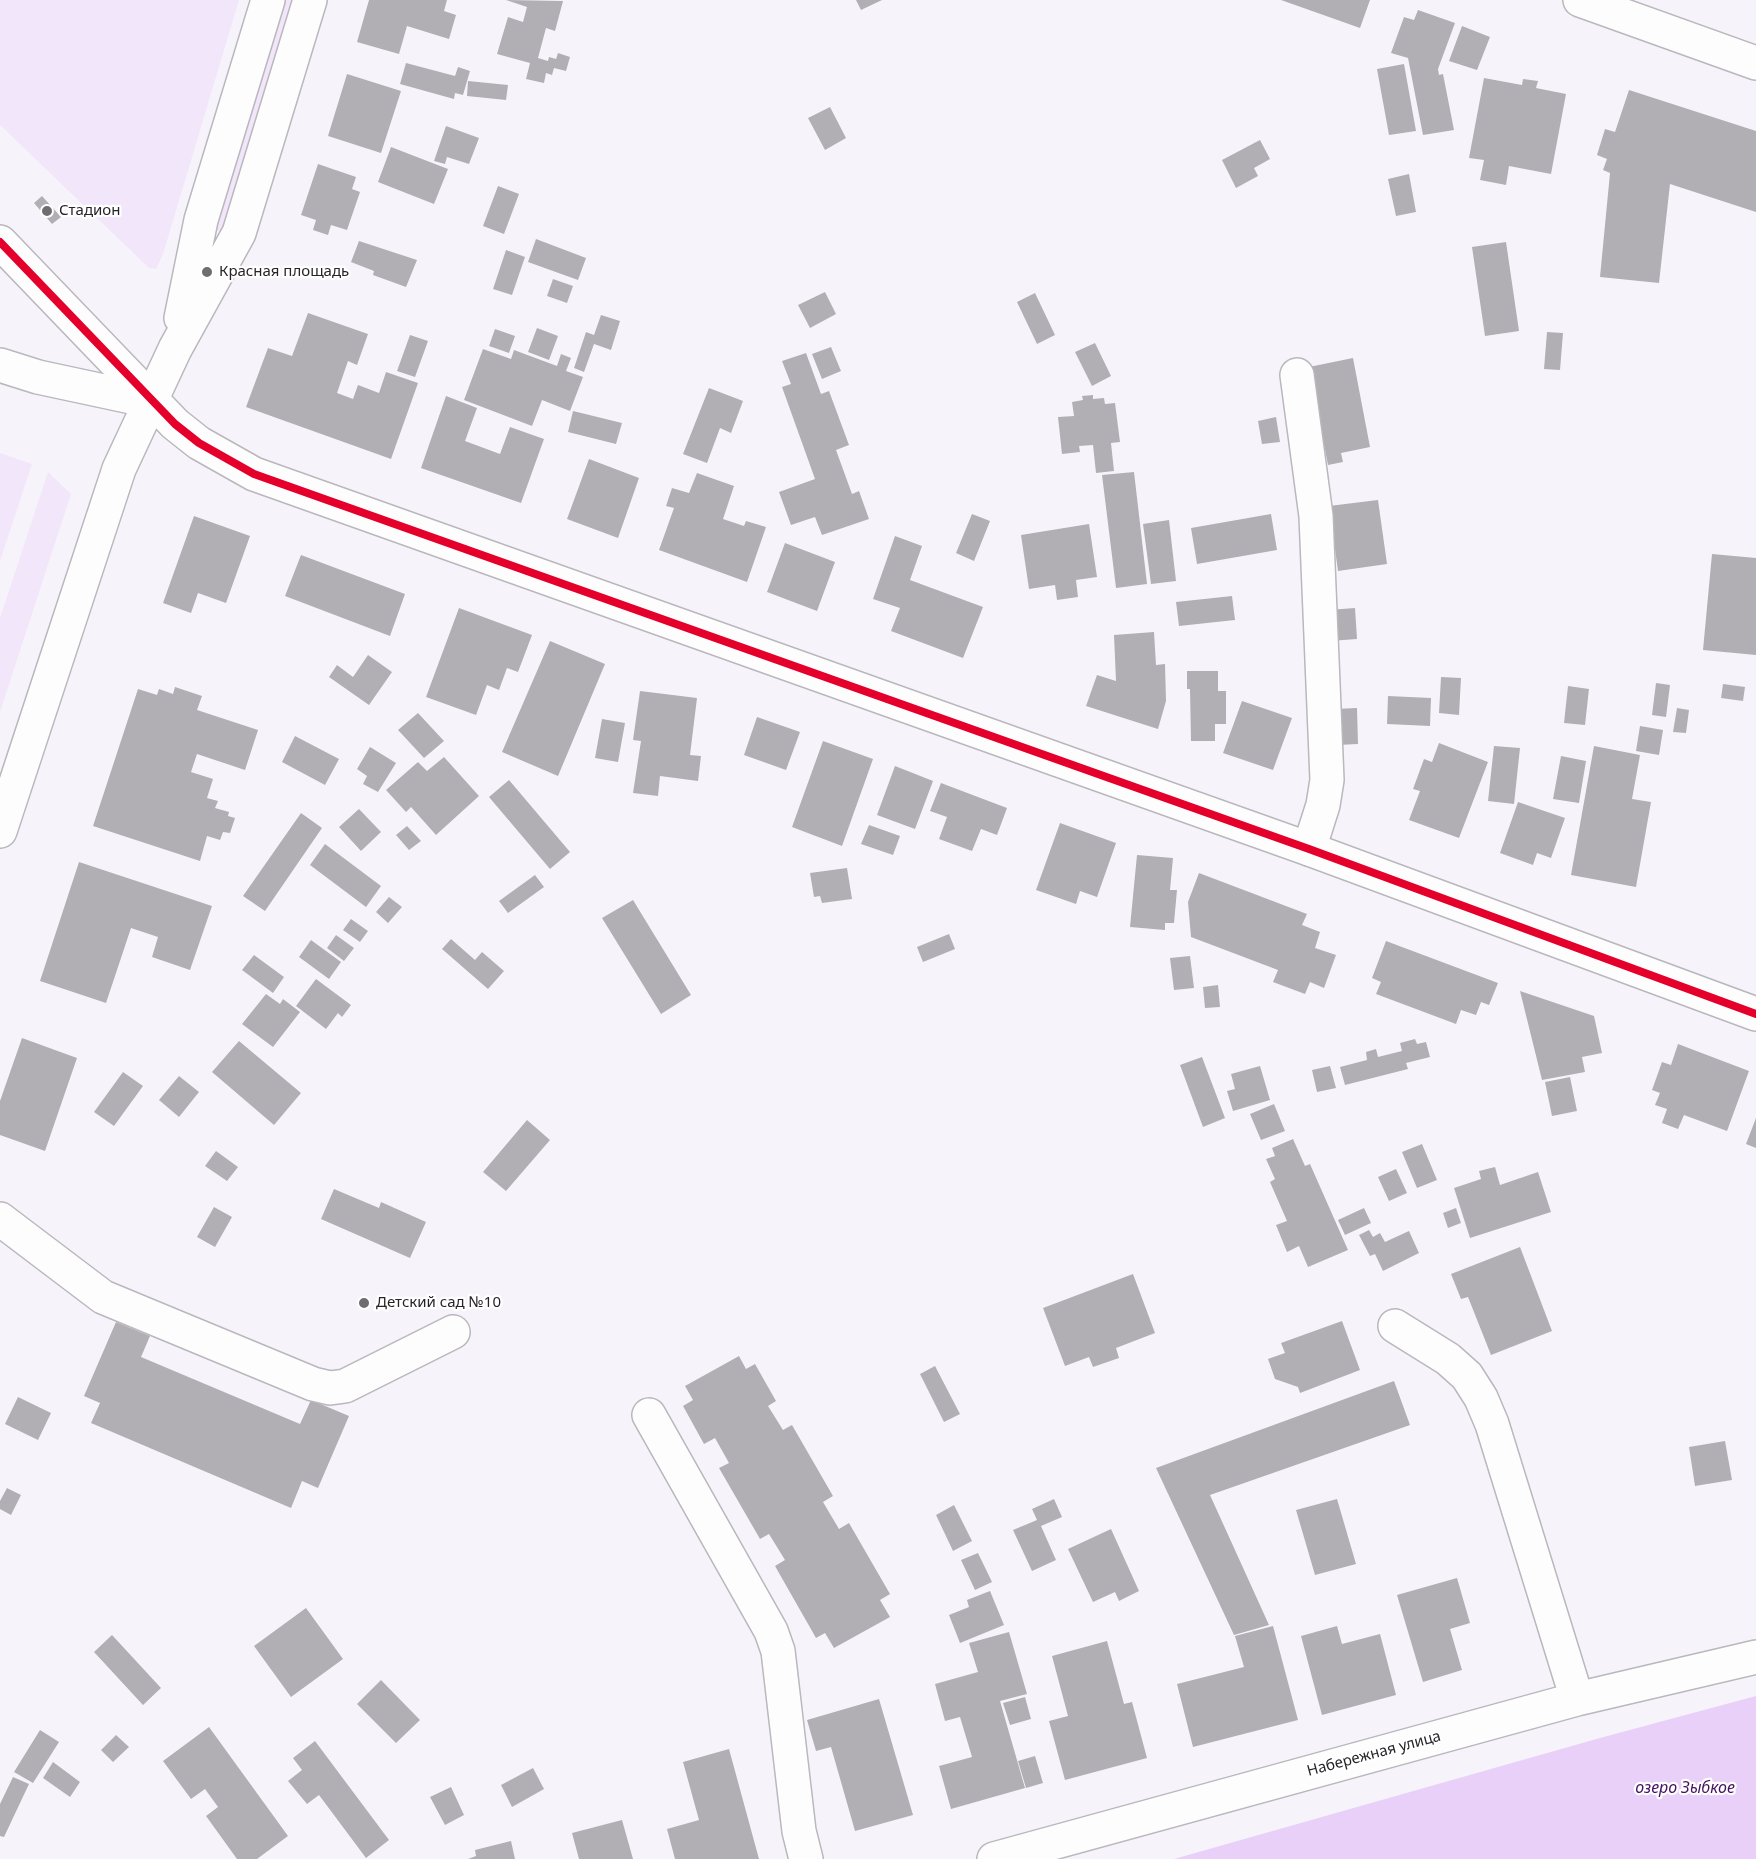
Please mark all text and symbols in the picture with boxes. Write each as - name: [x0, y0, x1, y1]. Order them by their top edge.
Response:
- place label: Стадион: [59, 202, 120, 220]
- marker: Стадион: [40, 204, 54, 218]
- place label: Красная площадь: [219, 263, 349, 281]
- marker: Красная площадь: [200, 265, 214, 279]
- place label: Детский сад №10: [376, 1294, 501, 1312]
- marker: Детский сад №10: [357, 1296, 371, 1310]
- street label: Набережная улица: [1305, 1727, 1443, 1781]
- water label: озеро Зыбкое: [1635, 1778, 1735, 1798]

